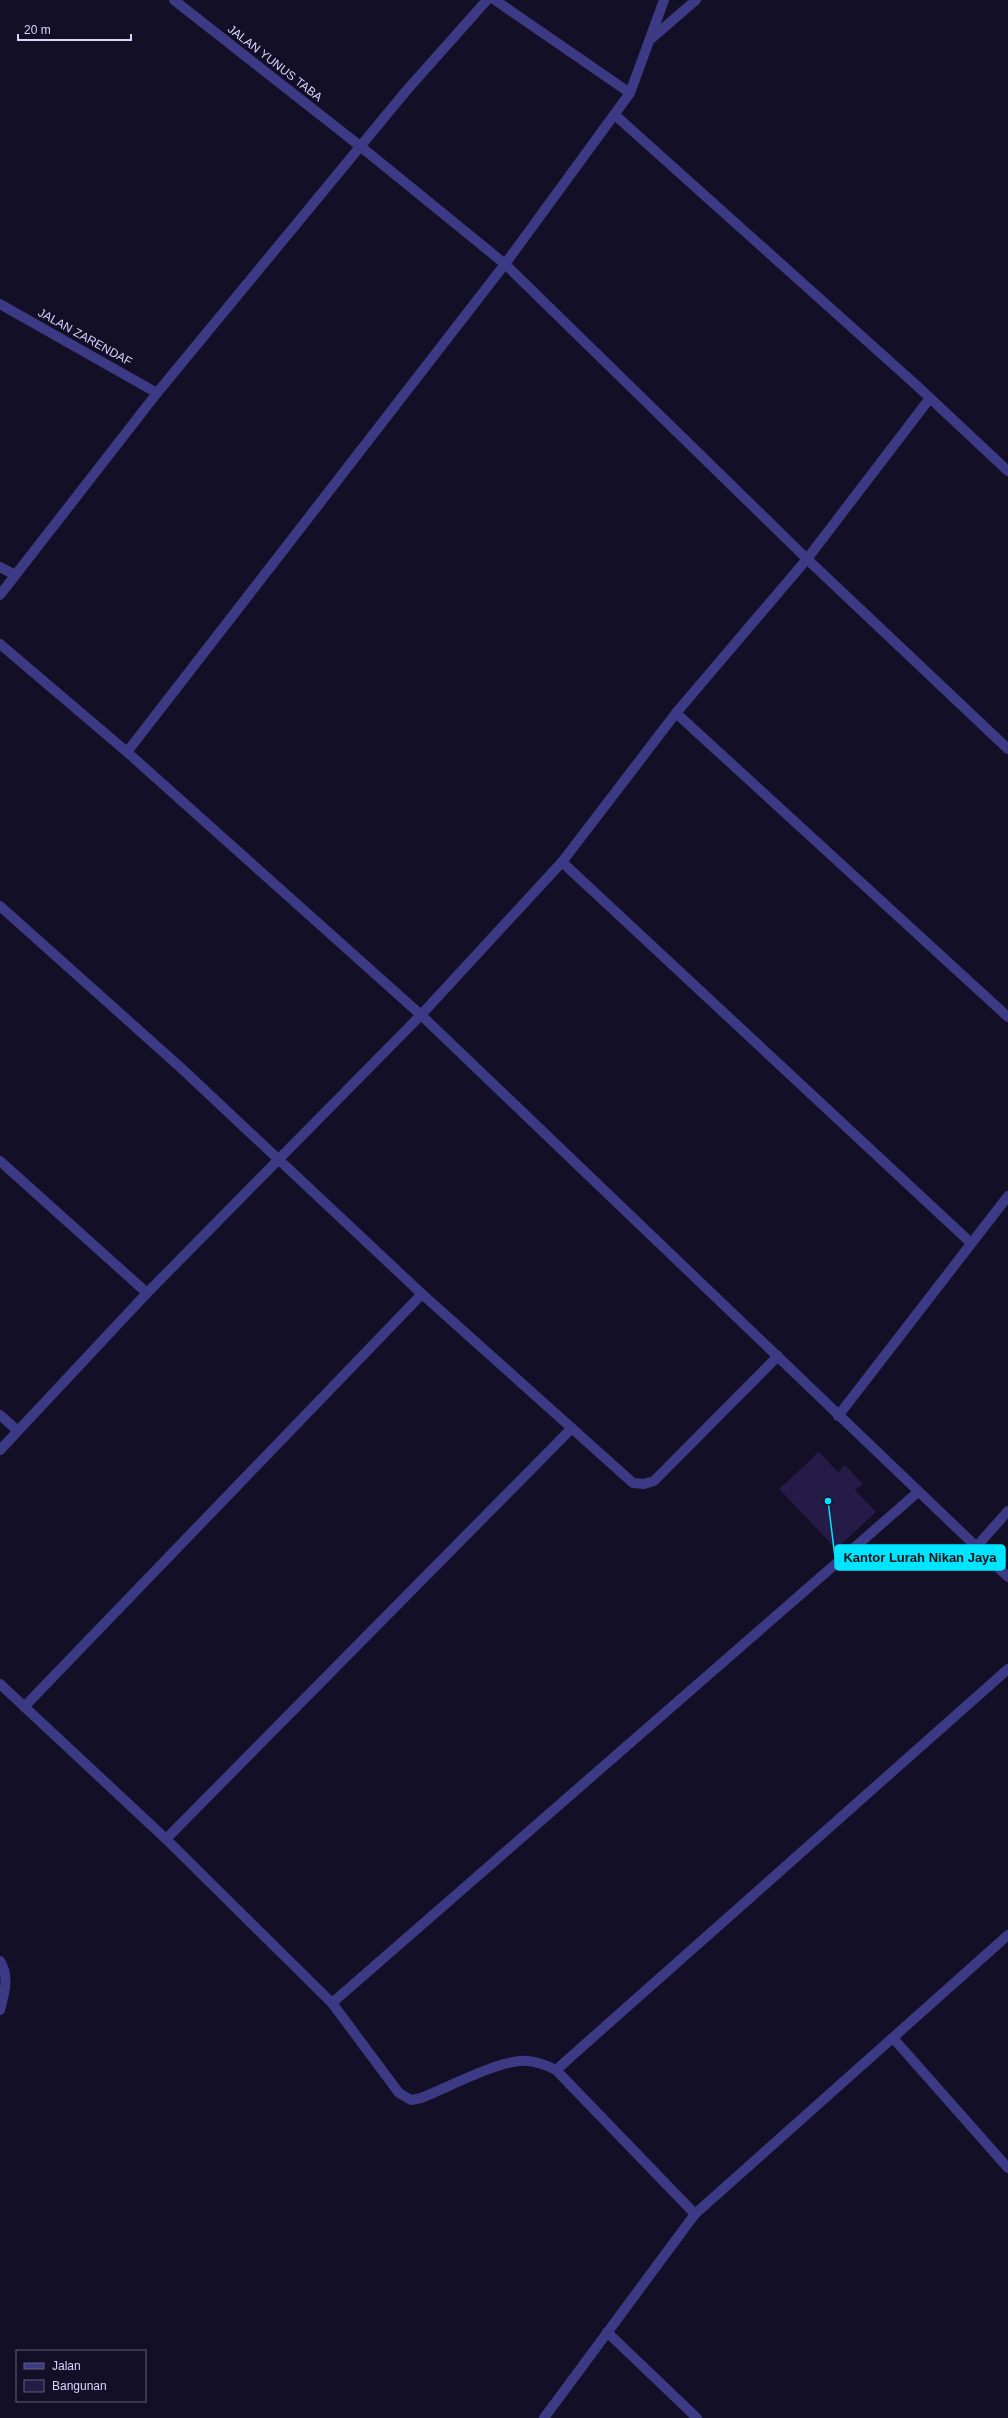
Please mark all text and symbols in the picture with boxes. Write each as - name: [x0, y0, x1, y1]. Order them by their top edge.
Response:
- scale bar: [18, 16, 131, 42]
- street label: JALAN YUNUS TABA: [225, 22, 325, 104]
- text: 20 m: [24, 23, 51, 37]
- street label: JALAN ZARENDAF: [36, 305, 134, 369]
- callout: Kantor Lurah Nikan Jaya: [835, 1545, 1005, 1570]
- text: Kantor Lurah Nikan Jaya: [843, 1550, 997, 1565]
- legend: [16, 2350, 146, 2402]
- text: Jalan: [52, 2359, 81, 2373]
- text: Bangunan: [52, 2379, 107, 2393]

